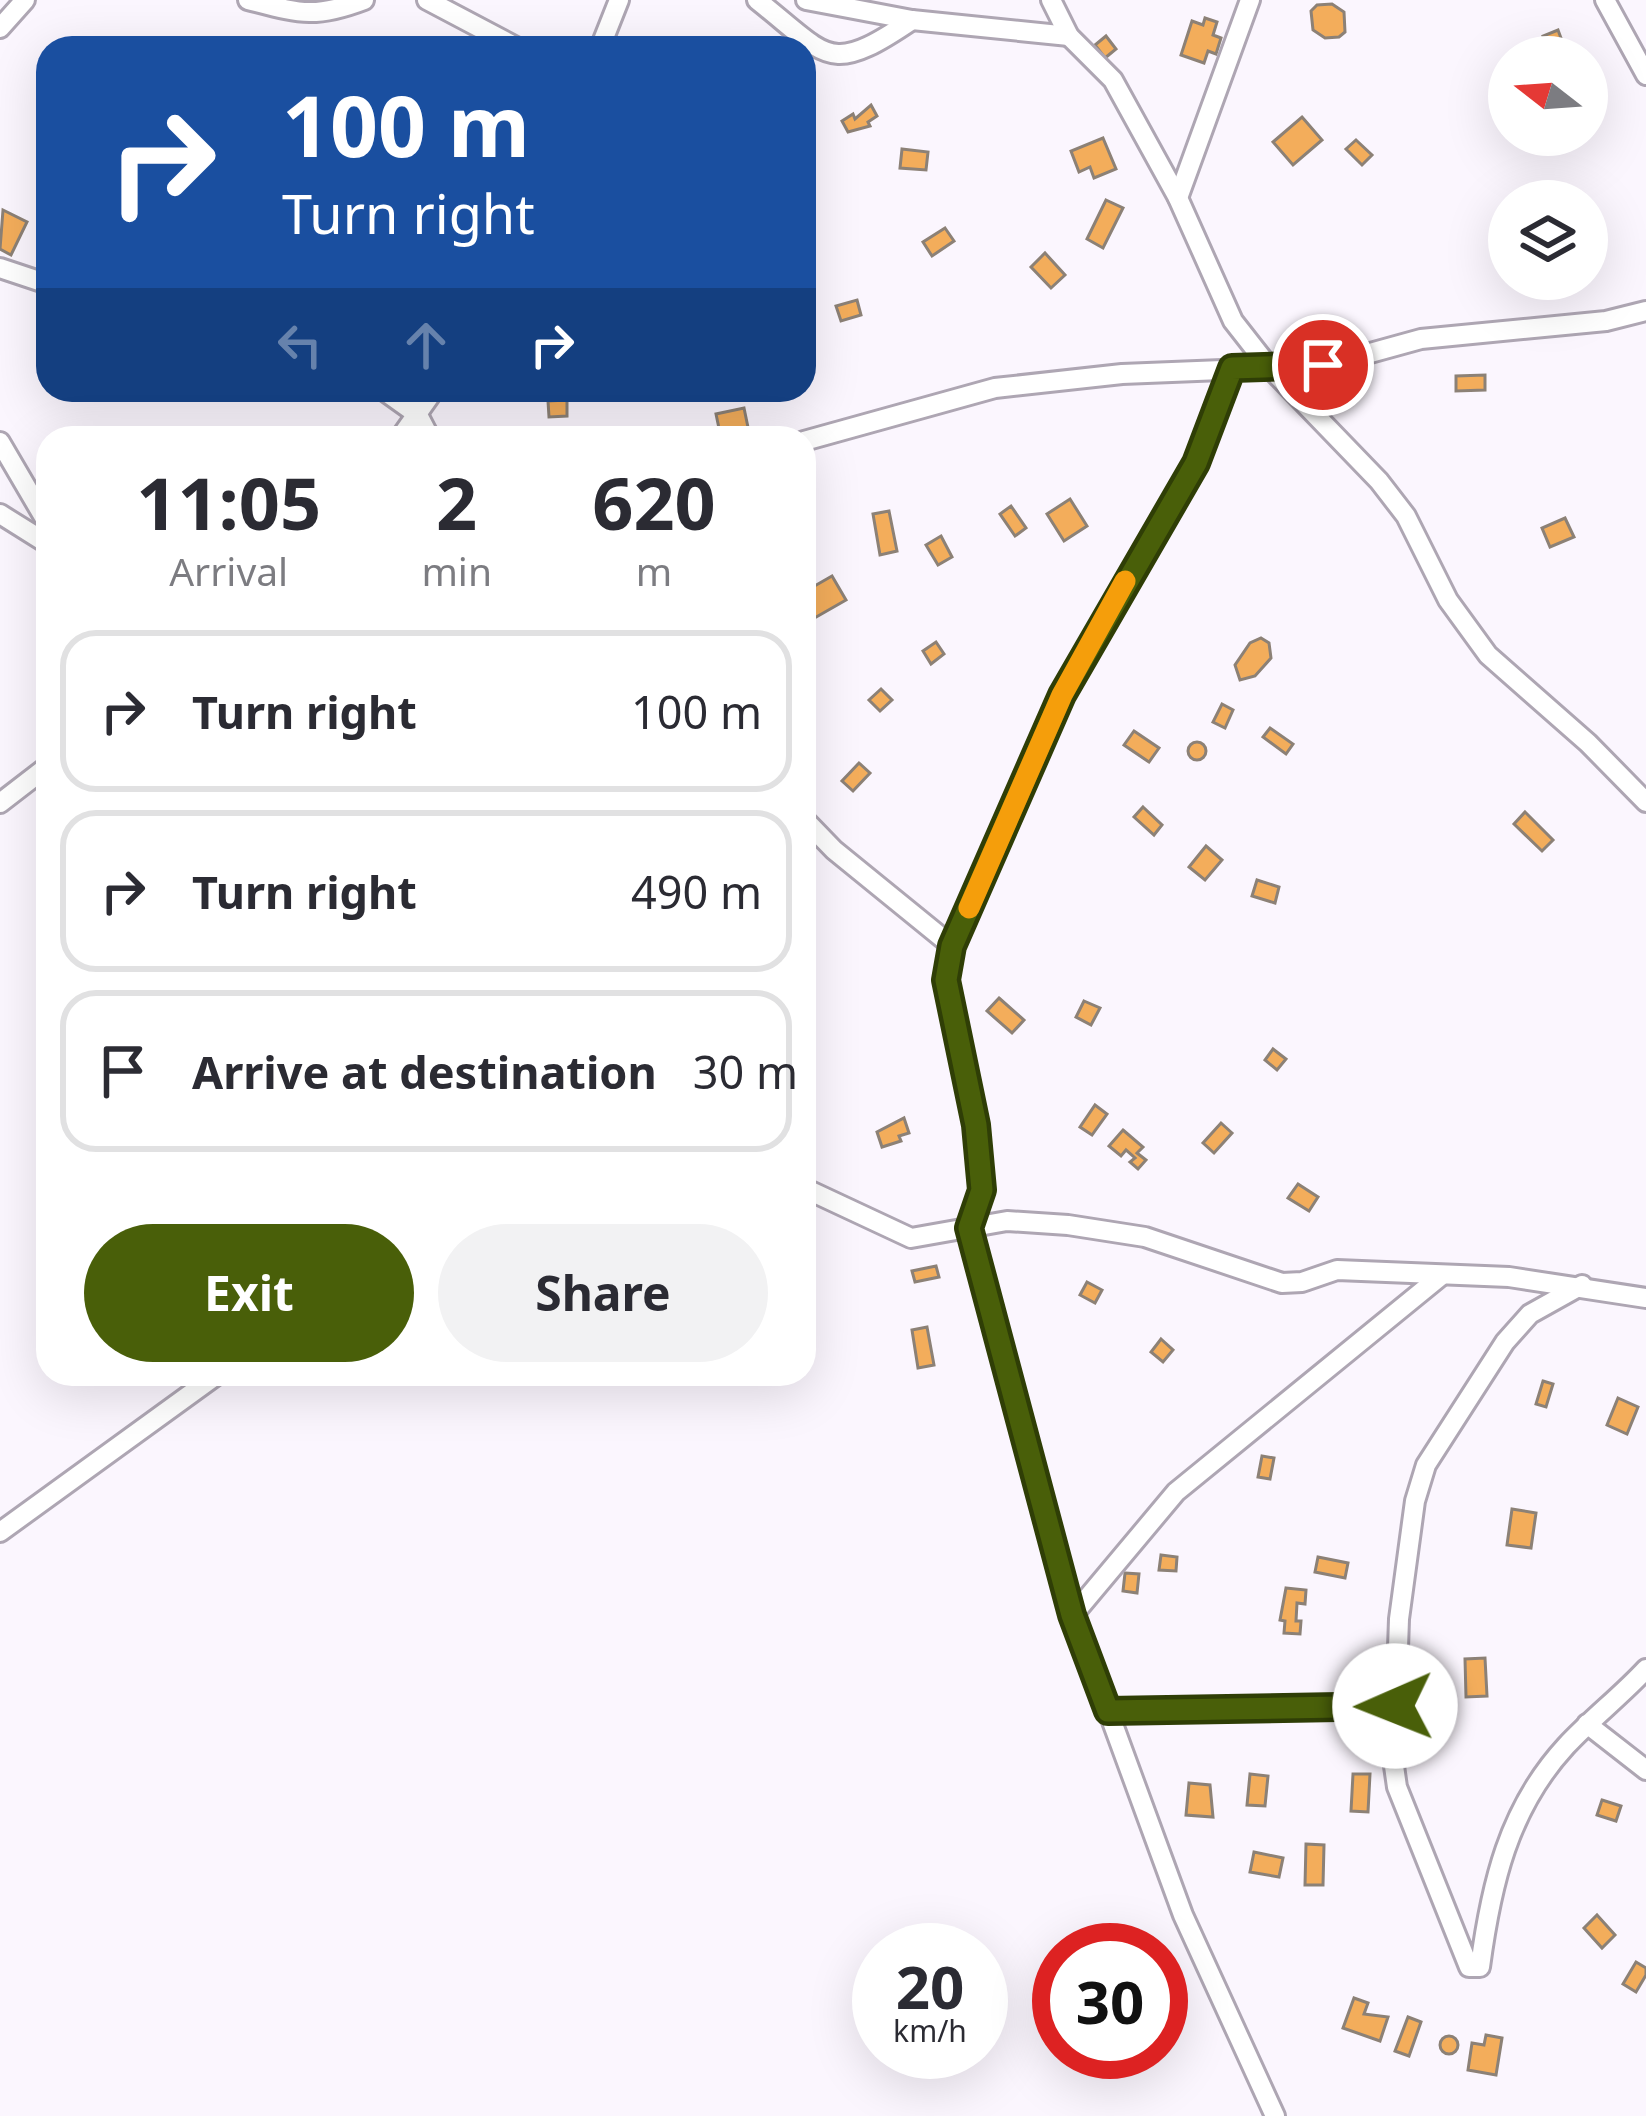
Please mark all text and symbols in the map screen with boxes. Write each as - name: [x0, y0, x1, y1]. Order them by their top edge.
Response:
- north arrow: [1488, 36, 1608, 156]
- map controls: [1488, 36, 1608, 300]
- text: 100 m: [282, 67, 530, 182]
- icon: right: [84, 84, 240, 240]
- text: Turn right: [282, 176, 535, 250]
- button: layers: [1488, 180, 1608, 300]
- icon: left: [267, 312, 333, 378]
- icon: ahead: [393, 312, 459, 378]
- icon: right: [519, 312, 585, 378]
- pin: [1272, 314, 1374, 416]
- icon: arrive: [1290, 332, 1356, 398]
- text: 11:05: [136, 453, 321, 551]
- text: 2: [436, 453, 477, 551]
- text: 620: [592, 453, 716, 551]
- text: Arrival: [169, 544, 288, 597]
- text: min: [421, 544, 492, 597]
- text: m: [636, 544, 672, 597]
- icon: right: [90, 678, 156, 744]
- text: Turn right: [192, 681, 417, 742]
- text: 100 m: [631, 681, 762, 742]
- icon: right: [90, 858, 156, 924]
- text: Turn right: [192, 861, 417, 922]
- text: 490 m: [631, 861, 762, 922]
- icon: arrive: [90, 1038, 156, 1104]
- text: Arrive at destination: [192, 1041, 657, 1102]
- text: 30 m: [693, 1041, 798, 1102]
- button: Exit: [84, 1224, 414, 1362]
- button: Share: [438, 1224, 768, 1362]
- position arrow: [1332, 1643, 1458, 1769]
- speed limit sign: 30: [1032, 1923, 1188, 2079]
- text: 20: [896, 1945, 964, 2027]
- text: km/h: [893, 2010, 967, 2051]

